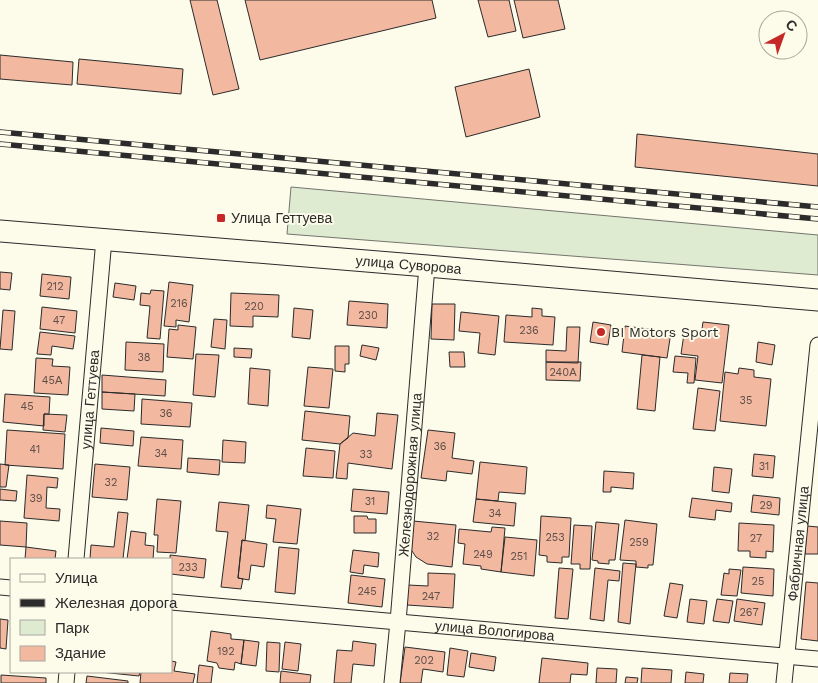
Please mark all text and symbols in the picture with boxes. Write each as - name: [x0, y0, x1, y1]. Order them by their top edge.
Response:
- north arrow: [758, 10, 808, 60]
- text: С: [782, 16, 801, 35]
- place label: Улица Геттуева: [231, 210, 332, 226]
- marker: Улица Геттуева: [215, 212, 227, 224]
- street label: улица Суворова: [355, 252, 462, 277]
- house number: 212: [46, 280, 64, 293]
- house number: 216: [170, 297, 188, 310]
- house number: 220: [244, 300, 264, 313]
- house number: 230: [358, 309, 378, 322]
- house number: 47: [53, 314, 65, 327]
- house number: 236: [519, 324, 539, 337]
- place label: BI Motors Sport: [611, 324, 718, 340]
- marker: BI Motors Sport: [595, 326, 607, 338]
- street label: улица Геттуева: [78, 349, 102, 450]
- house number: 38: [137, 351, 151, 364]
- house number: 240А: [550, 366, 577, 379]
- house number: 45А: [42, 374, 63, 387]
- street label: Железнодорожная улица: [395, 392, 425, 557]
- house number: 35: [740, 394, 752, 407]
- house number: 45: [20, 400, 34, 413]
- house number: 36: [159, 407, 173, 420]
- house number: 36: [433, 440, 447, 453]
- house number: 41: [30, 443, 40, 456]
- house number: 34: [154, 447, 168, 460]
- house number: 33: [360, 448, 372, 461]
- house number: 31: [759, 460, 769, 473]
- house number: 32: [105, 476, 117, 489]
- street label: Фабричная улица: [784, 485, 812, 602]
- house number: 39: [29, 492, 43, 505]
- house number: 31: [365, 495, 375, 508]
- house number: 29: [759, 499, 773, 512]
- house number: 34: [488, 507, 502, 520]
- house number: 32: [427, 530, 439, 543]
- house number: 253: [545, 531, 565, 544]
- house number: 27: [750, 532, 762, 545]
- house number: 259: [629, 536, 649, 549]
- house number: 249: [473, 548, 493, 561]
- house number: 251: [510, 550, 528, 563]
- legend: [10, 558, 172, 673]
- house number: 233: [178, 561, 198, 574]
- text: Улица: [55, 569, 98, 587]
- house number: 25: [752, 575, 764, 588]
- house number: 245: [357, 585, 377, 598]
- house number: 247: [422, 590, 440, 603]
- text: Железная дорога: [55, 594, 178, 612]
- house number: 267: [739, 606, 759, 619]
- street label: улица Вологирова: [434, 617, 555, 644]
- text: Парк: [55, 619, 89, 637]
- text: Здание: [55, 644, 106, 662]
- house number: 192: [217, 645, 235, 658]
- house number: 202: [414, 654, 434, 667]

